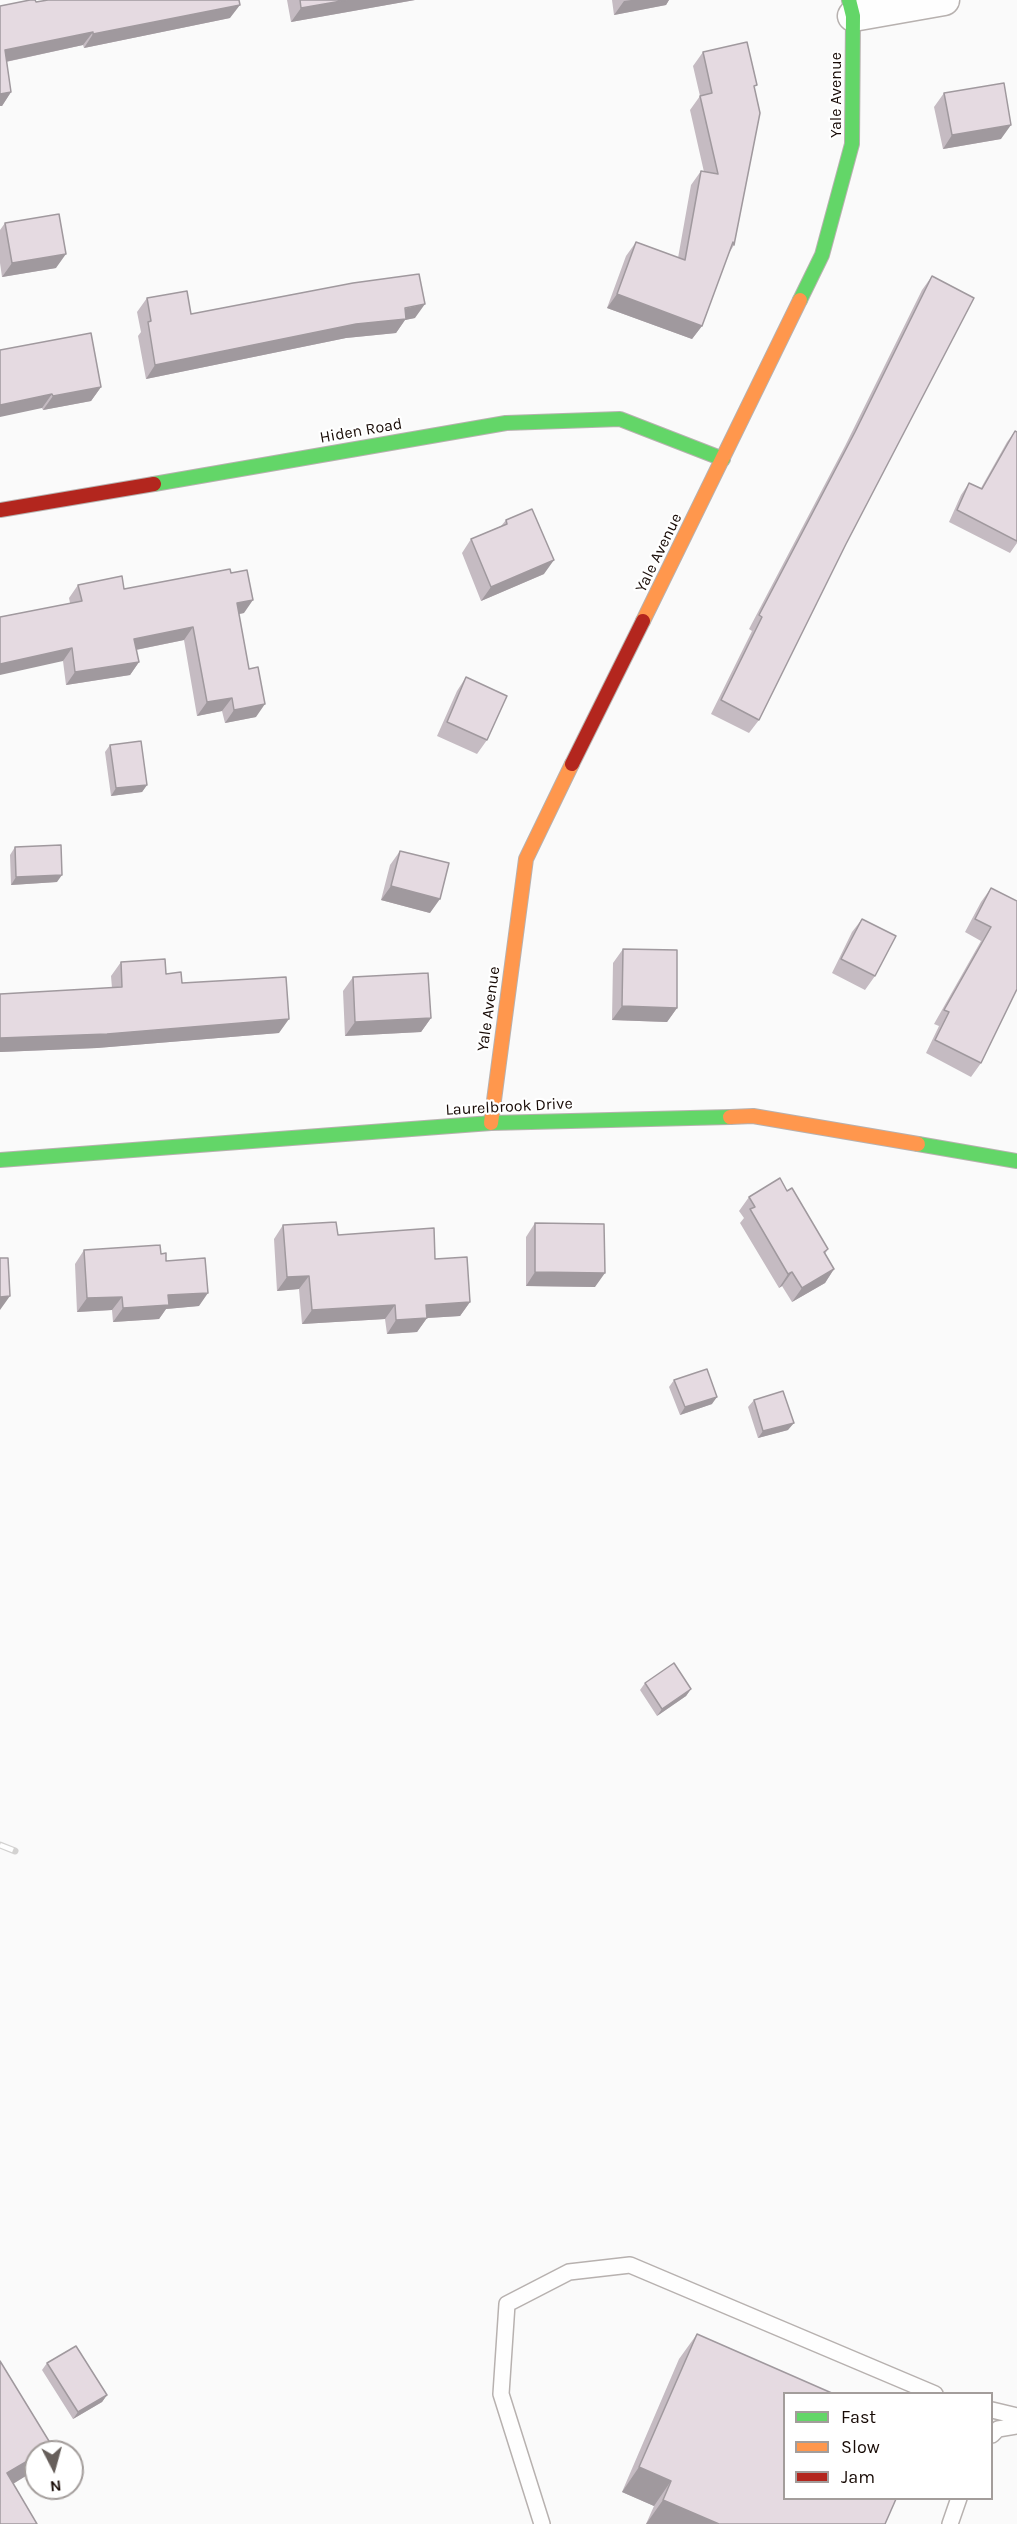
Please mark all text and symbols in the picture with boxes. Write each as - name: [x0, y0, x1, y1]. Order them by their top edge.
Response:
- street label: Yale Avenue: [826, 52, 846, 138]
- street label: Hiden Road: [318, 414, 404, 448]
- street label: Yale Avenue: [632, 510, 686, 596]
- street label: Yale Avenue: [474, 965, 504, 1053]
- street label: Laurelbrook Drive: [445, 1094, 573, 1120]
- legend: [783, 2392, 993, 2500]
- text: Fast: [841, 2406, 876, 2428]
- text: Slow: [841, 2436, 880, 2458]
- north arrow: [24, 2440, 84, 2500]
- text: Jam: [841, 2466, 875, 2488]
- text: N: [49, 2476, 62, 2496]

